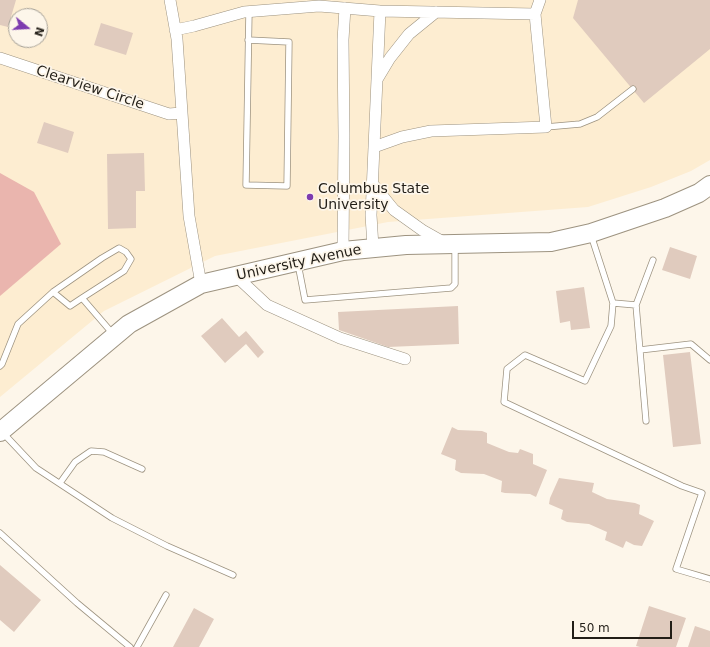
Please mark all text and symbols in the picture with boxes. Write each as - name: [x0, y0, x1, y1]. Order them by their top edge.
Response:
- north arrow: [8, 8, 48, 48]
- text: N: [31, 25, 47, 38]
- street label: Clearview Circle: [34, 63, 146, 113]
- place label: Columbus State University: [318, 181, 429, 214]
- marker: Columbus State University: [305, 192, 315, 202]
- street label: University Avenue: [235, 242, 363, 284]
- scale bar: [574, 613, 674, 639]
- text: 50 m: [579, 621, 610, 635]

